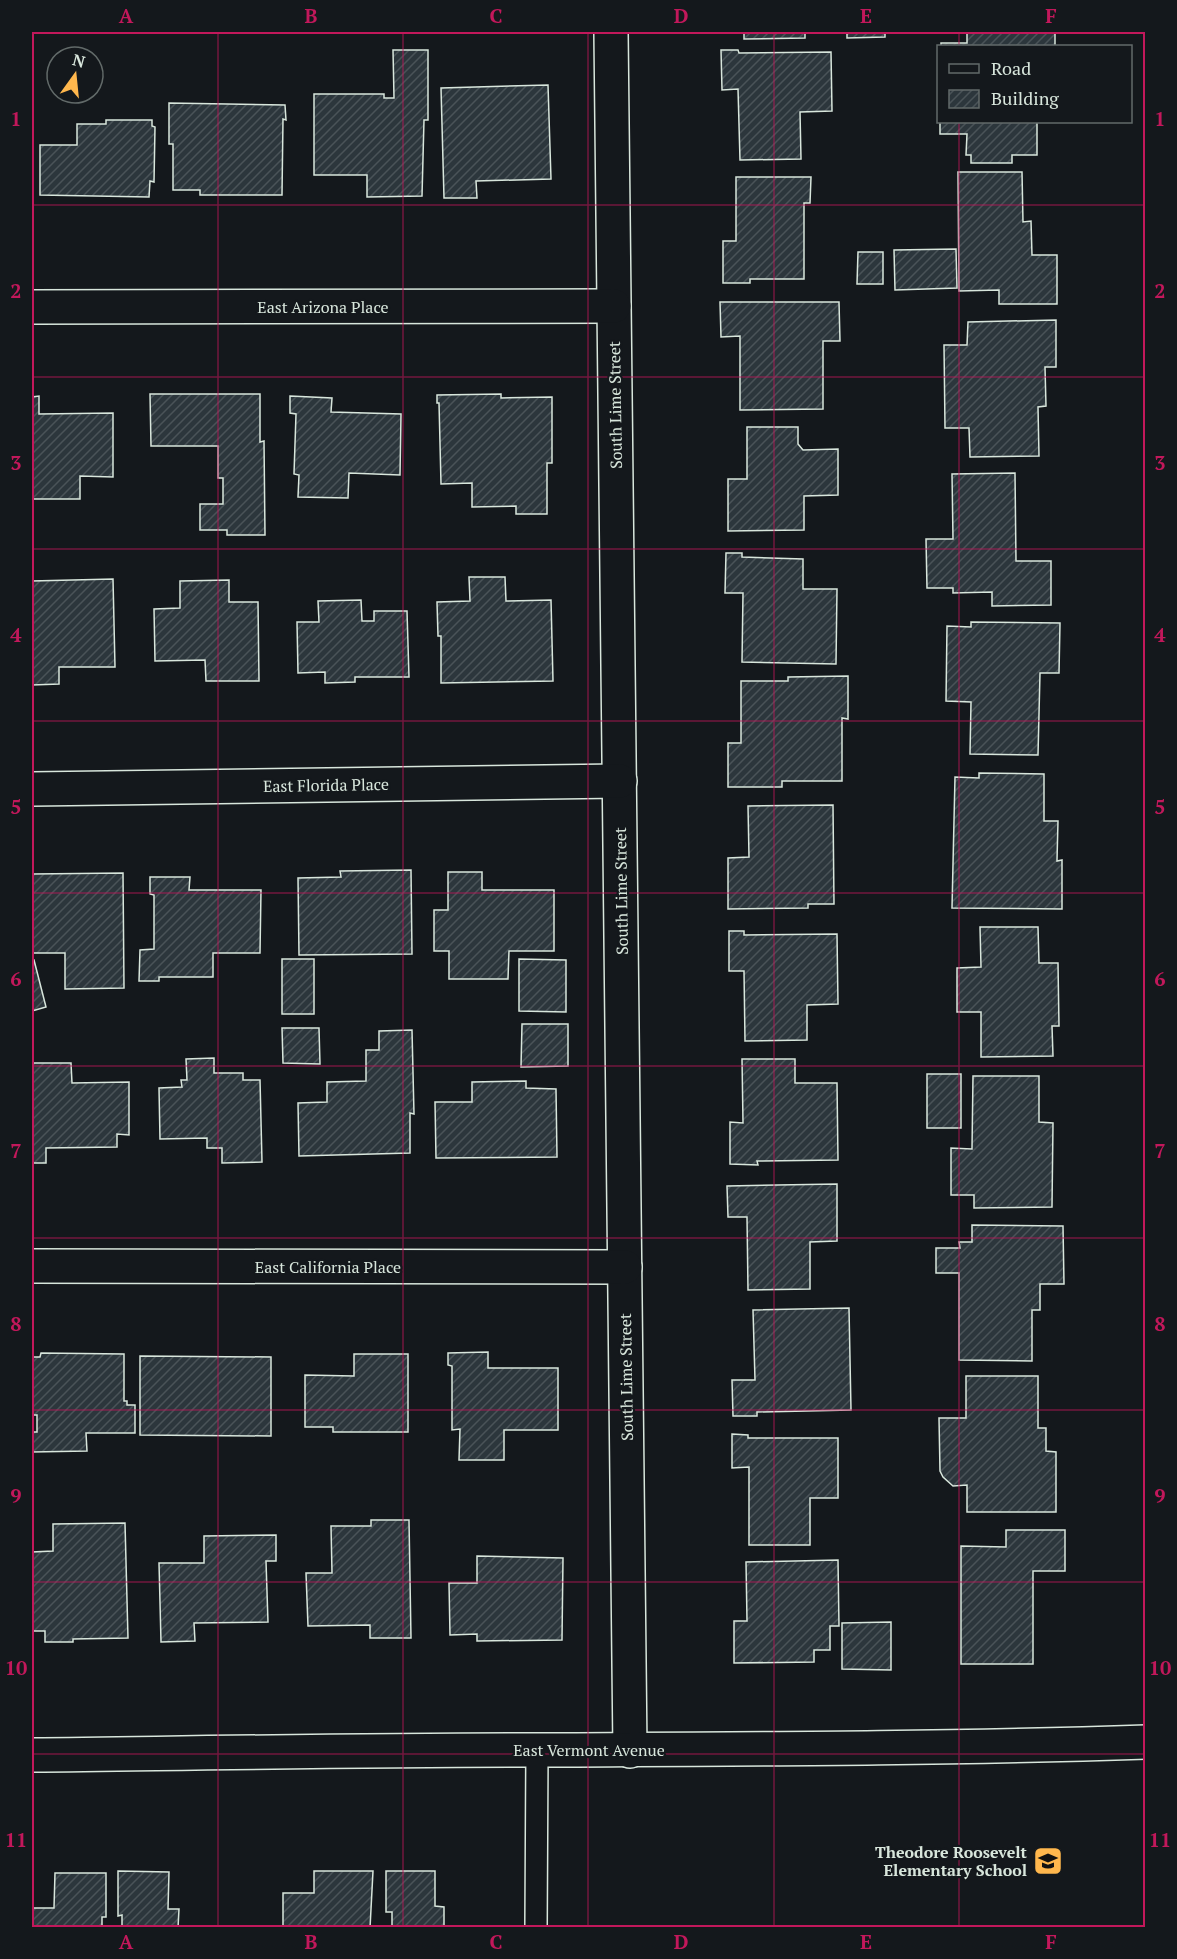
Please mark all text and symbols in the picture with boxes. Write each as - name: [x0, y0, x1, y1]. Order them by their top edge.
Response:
- text: A: [119, 2, 134, 29]
- text: B: [305, 2, 318, 29]
- text: C: [489, 2, 503, 29]
- text: D: [674, 2, 688, 29]
- text: E: [860, 2, 872, 29]
- text: F: [1045, 2, 1057, 29]
- north arrow: [45, 45, 105, 105]
- legend: [937, 45, 1132, 123]
- text: N: [70, 48, 88, 73]
- text: Road: [991, 56, 1031, 80]
- text: Building: [991, 86, 1059, 110]
- text: 1: [10, 105, 22, 132]
- text: 1: [1154, 105, 1166, 132]
- text: 2: [10, 277, 22, 304]
- text: 2: [1154, 277, 1166, 304]
- street label: East Arizona Place: [257, 296, 389, 318]
- street label: South Lime Street: [603, 341, 627, 469]
- text: 3: [10, 449, 22, 476]
- text: 3: [1154, 449, 1166, 476]
- text: 4: [10, 621, 22, 648]
- text: 4: [1154, 621, 1166, 648]
- street label: East Florida Place: [263, 773, 389, 797]
- text: 5: [10, 793, 22, 820]
- text: 5: [1154, 793, 1166, 820]
- street label: South Lime Street: [609, 827, 633, 955]
- text: 6: [10, 965, 22, 992]
- text: 6: [1154, 965, 1166, 992]
- text: 7: [10, 1137, 22, 1164]
- text: 7: [1154, 1137, 1166, 1164]
- street label: East California Place: [255, 1256, 401, 1278]
- text: 8: [10, 1310, 22, 1337]
- text: 8: [1154, 1310, 1166, 1337]
- street label: South Lime Street: [614, 1313, 638, 1441]
- text: 9: [10, 1482, 22, 1509]
- text: 9: [1154, 1482, 1166, 1509]
- text: 10: [5, 1654, 27, 1681]
- text: 10: [1149, 1654, 1171, 1681]
- street label: East Vermont Avenue: [513, 1739, 665, 1761]
- text: 11: [5, 1826, 27, 1853]
- text: 11: [1149, 1826, 1171, 1853]
- place label: Theodore Roosevelt Elementary School: [875, 1841, 1028, 1881]
- school or university icon: Theodore Roosevelt Elementary School: [1032, 1845, 1064, 1877]
- text: A: [119, 1928, 134, 1955]
- text: B: [305, 1928, 318, 1955]
- text: C: [489, 1928, 503, 1955]
- text: D: [674, 1928, 688, 1955]
- text: E: [860, 1928, 872, 1955]
- text: F: [1045, 1928, 1057, 1955]

